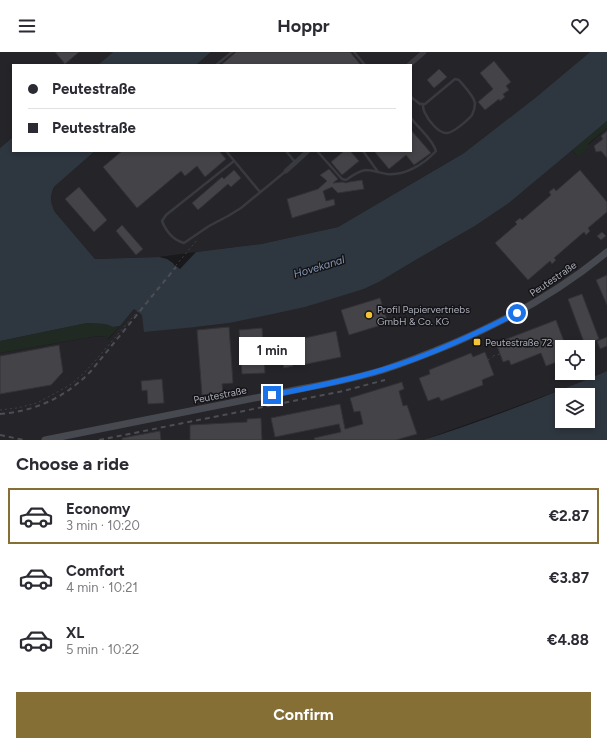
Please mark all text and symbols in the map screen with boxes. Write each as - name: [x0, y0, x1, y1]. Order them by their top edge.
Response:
- icon: menu: [16, 15, 38, 37]
- text: Hoppr: [277, 15, 330, 37]
- icon: heart: [569, 15, 591, 37]
- text: Peutestraße: [52, 80, 136, 98]
- text: Peutestraße: [52, 119, 136, 137]
- water label: Hovekanal: [292, 253, 347, 281]
- street label: Peutestraße: [527, 258, 579, 299]
- place label: Profil Papiervertriebs GmbH & Co. KG: [377, 303, 470, 328]
- route start: [508, 304, 526, 322]
- marker: Profil Papiervertriebs GmbH & Co. KG: [364, 310, 374, 320]
- place label: Peutestraße 72: [485, 336, 552, 349]
- callout: 1 min: [239, 337, 305, 365]
- marker: Peutestraße 72: [472, 337, 482, 347]
- map controls: [555, 340, 595, 428]
- button: locate: [555, 340, 595, 380]
- text: 1 min: [257, 343, 287, 358]
- street label: Peutestraße: [192, 383, 248, 407]
- route end: [263, 386, 281, 404]
- button: layers: [555, 388, 595, 428]
- text: Choose a ride: [16, 453, 129, 475]
- icon: car: [18, 498, 54, 534]
- text: Economy: [66, 500, 131, 518]
- text: €2.87: [549, 507, 589, 525]
- text: 3 min · 10:20: [66, 518, 140, 533]
- icon: car: [18, 560, 54, 596]
- text: Comfort: [66, 562, 125, 580]
- text: €3.87: [549, 569, 589, 587]
- text: 4 min · 10:21: [66, 580, 138, 595]
- icon: car: [18, 622, 54, 658]
- text: XL: [66, 624, 84, 642]
- text: €4.88: [547, 631, 589, 649]
- text: 5 min · 10:22: [66, 642, 139, 657]
- button: Confirm: [16, 692, 591, 738]

